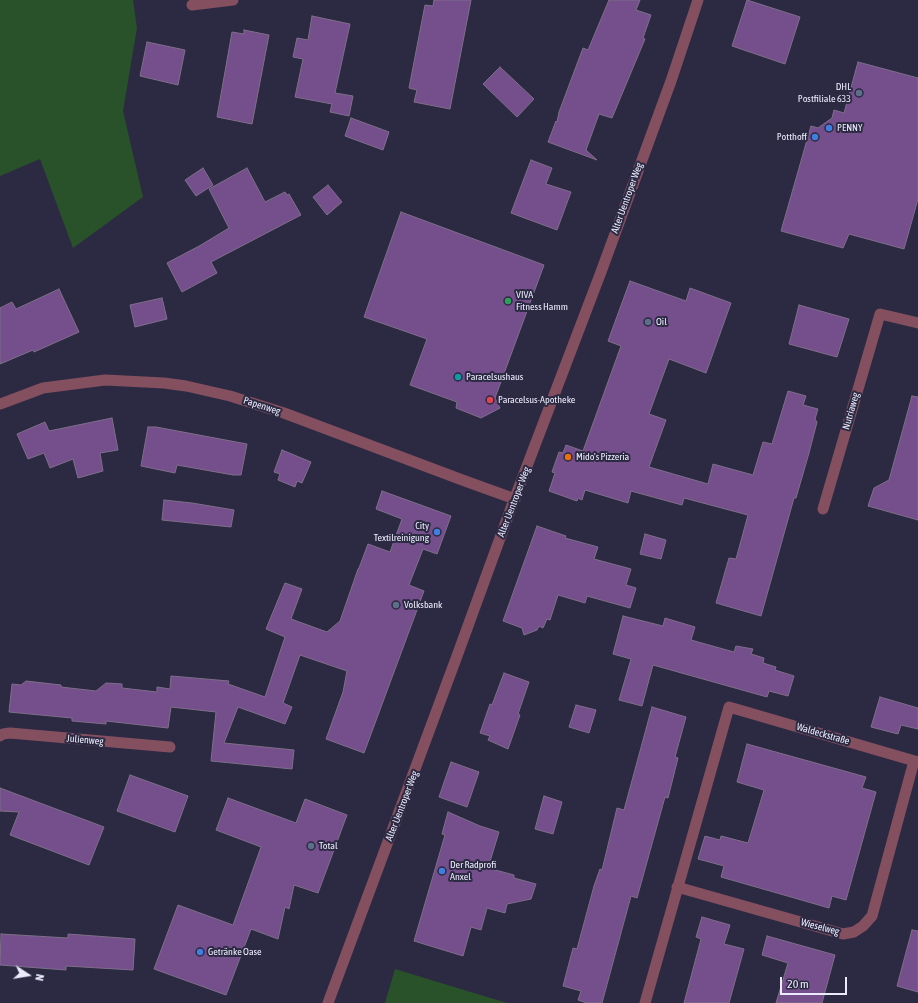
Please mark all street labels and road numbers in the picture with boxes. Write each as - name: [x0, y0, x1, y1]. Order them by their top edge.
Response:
- street label: Alter Uentroper Weg: [609, 161, 645, 235]
- street label: Nutriaweg: [840, 391, 862, 431]
- street label: Papenweg: [242, 394, 282, 418]
- street label: Alter Uentroper Weg: [495, 465, 533, 539]
- street label: Waldeckstraße: [795, 721, 851, 747]
- street label: Julienweg: [66, 732, 104, 748]
- street label: Alter Uentroper Weg: [383, 769, 421, 843]
- street label: Wieselweg: [799, 916, 841, 938]

